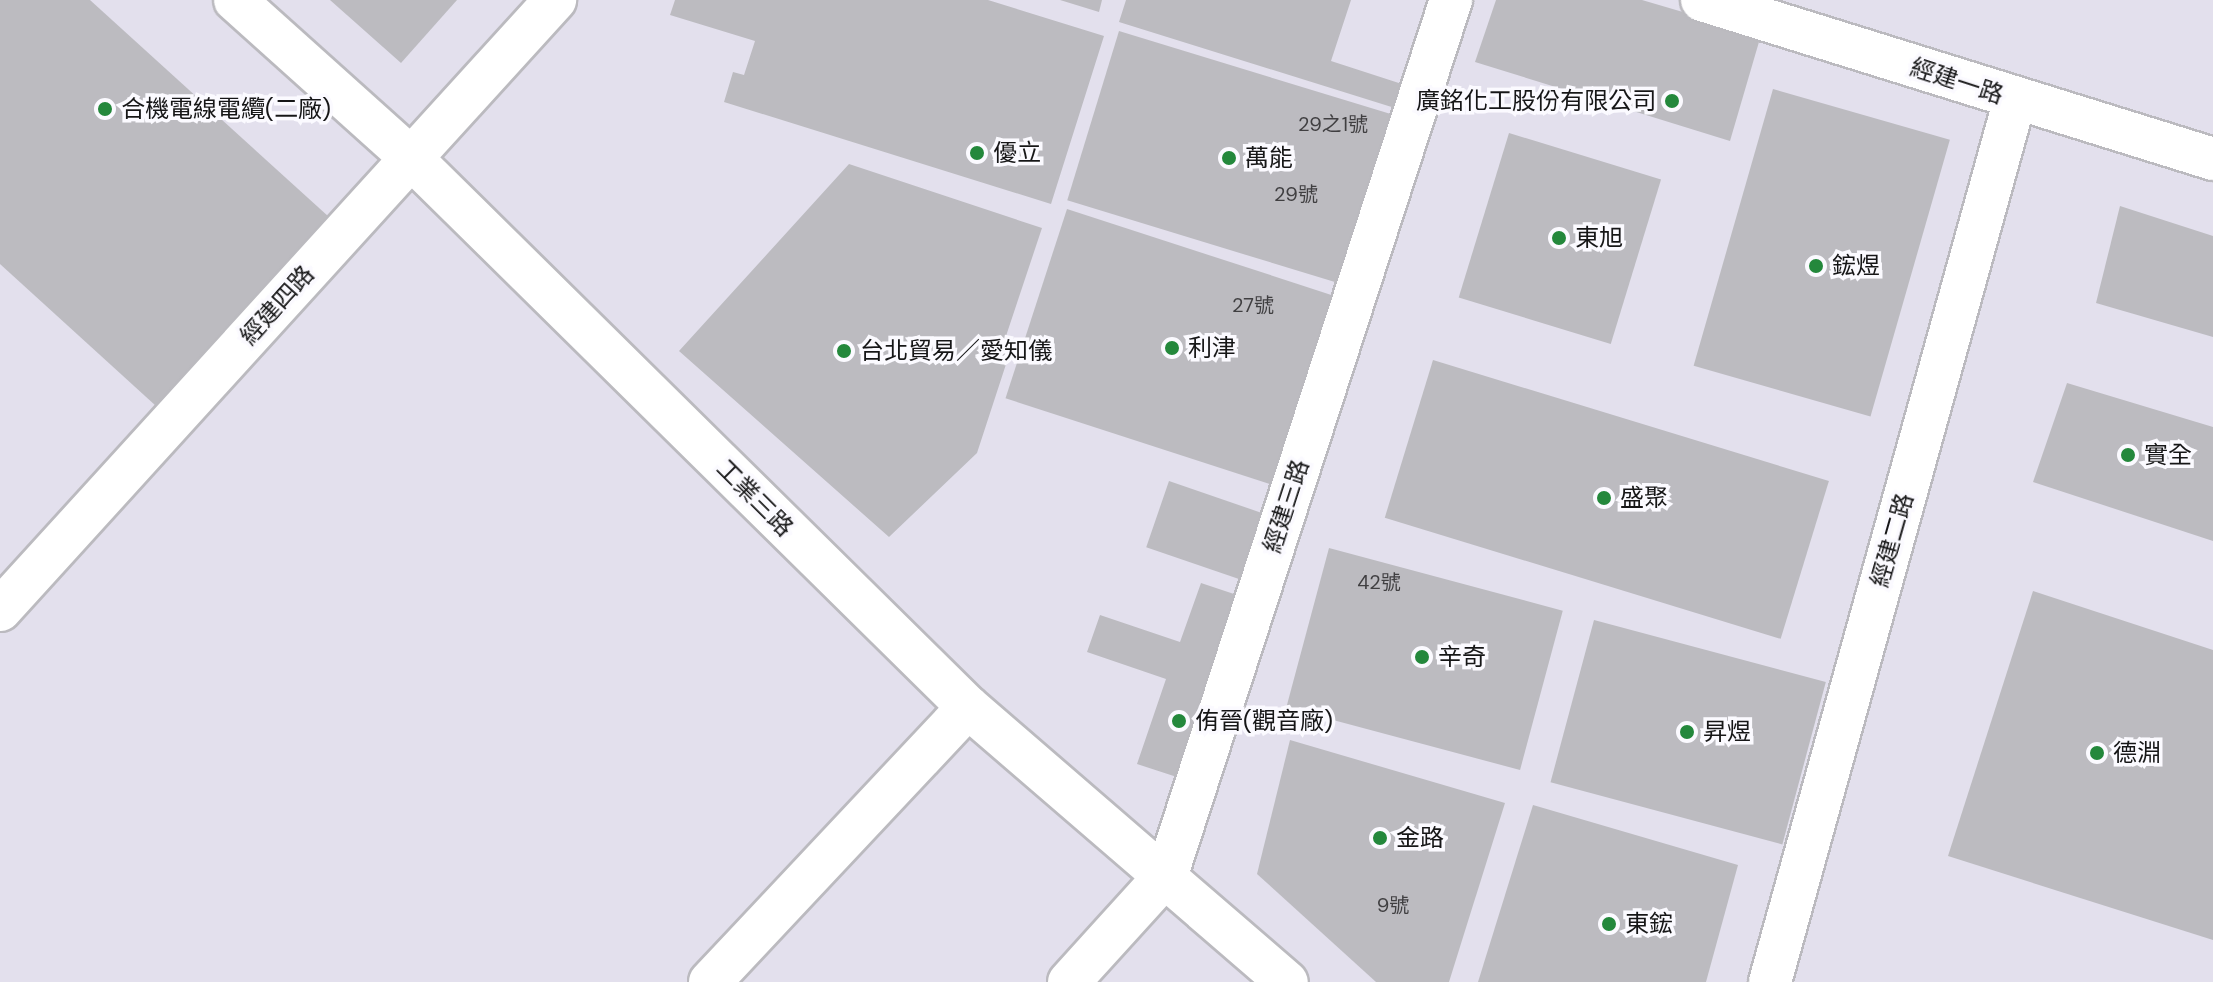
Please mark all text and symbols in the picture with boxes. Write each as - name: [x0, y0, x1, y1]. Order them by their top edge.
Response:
- street label: 經建一路: [1907, 52, 2007, 110]
- place label: 廣銘化工股份有限公司: [1416, 87, 1656, 115]
- marker: 廣銘化工股份有限公司: [1663, 92, 1681, 110]
- place label: 合機電線電纜(二廠): [121, 95, 331, 123]
- marker: 合機電線電纜(二廠): [96, 100, 114, 118]
- house number: 29之1號: [1298, 112, 1368, 136]
- place label: 優立: [993, 139, 1041, 167]
- marker: 優立: [968, 144, 986, 162]
- place label: 萬能: [1245, 144, 1293, 172]
- marker: 萬能: [1220, 149, 1238, 167]
- house number: 29號: [1274, 182, 1318, 206]
- place label: 東旭: [1575, 224, 1623, 252]
- marker: 東旭: [1550, 229, 1568, 247]
- place label: 鋐煜: [1832, 252, 1880, 280]
- marker: 鋐煜: [1807, 257, 1825, 275]
- street label: 經建四路: [234, 260, 320, 350]
- house number: 27號: [1232, 293, 1274, 317]
- place label: 利津: [1188, 334, 1236, 362]
- place label: 台北貿易／愛知儀: [860, 337, 1052, 365]
- marker: 利津: [1163, 339, 1181, 357]
- marker: 台北貿易／愛知儀: [835, 342, 853, 360]
- place label: 實全: [2144, 441, 2192, 469]
- marker: 實全: [2119, 446, 2137, 464]
- street label: 工業三路: [711, 454, 799, 542]
- street label: 經建三路: [1257, 456, 1315, 556]
- place label: 盛聚: [1620, 484, 1668, 512]
- marker: 盛聚: [1595, 489, 1613, 507]
- street label: 經建二路: [1865, 490, 1919, 590]
- house number: 42號: [1357, 570, 1401, 594]
- place label: 辛奇: [1438, 643, 1486, 671]
- marker: 辛奇: [1413, 648, 1431, 666]
- place label: 侑晉(觀音廠): [1195, 707, 1333, 735]
- marker: 侑晉(觀音廠): [1170, 712, 1188, 730]
- place label: 昇煜: [1703, 718, 1751, 746]
- marker: 昇煜: [1678, 723, 1696, 741]
- place label: 德淵: [2113, 739, 2161, 767]
- marker: 德淵: [2088, 744, 2106, 762]
- place label: 金路: [1396, 824, 1444, 852]
- marker: 金路: [1371, 829, 1389, 847]
- house number: 9號: [1377, 893, 1409, 917]
- place label: 東鋐: [1625, 910, 1673, 938]
- marker: 東鋐: [1600, 915, 1618, 933]

